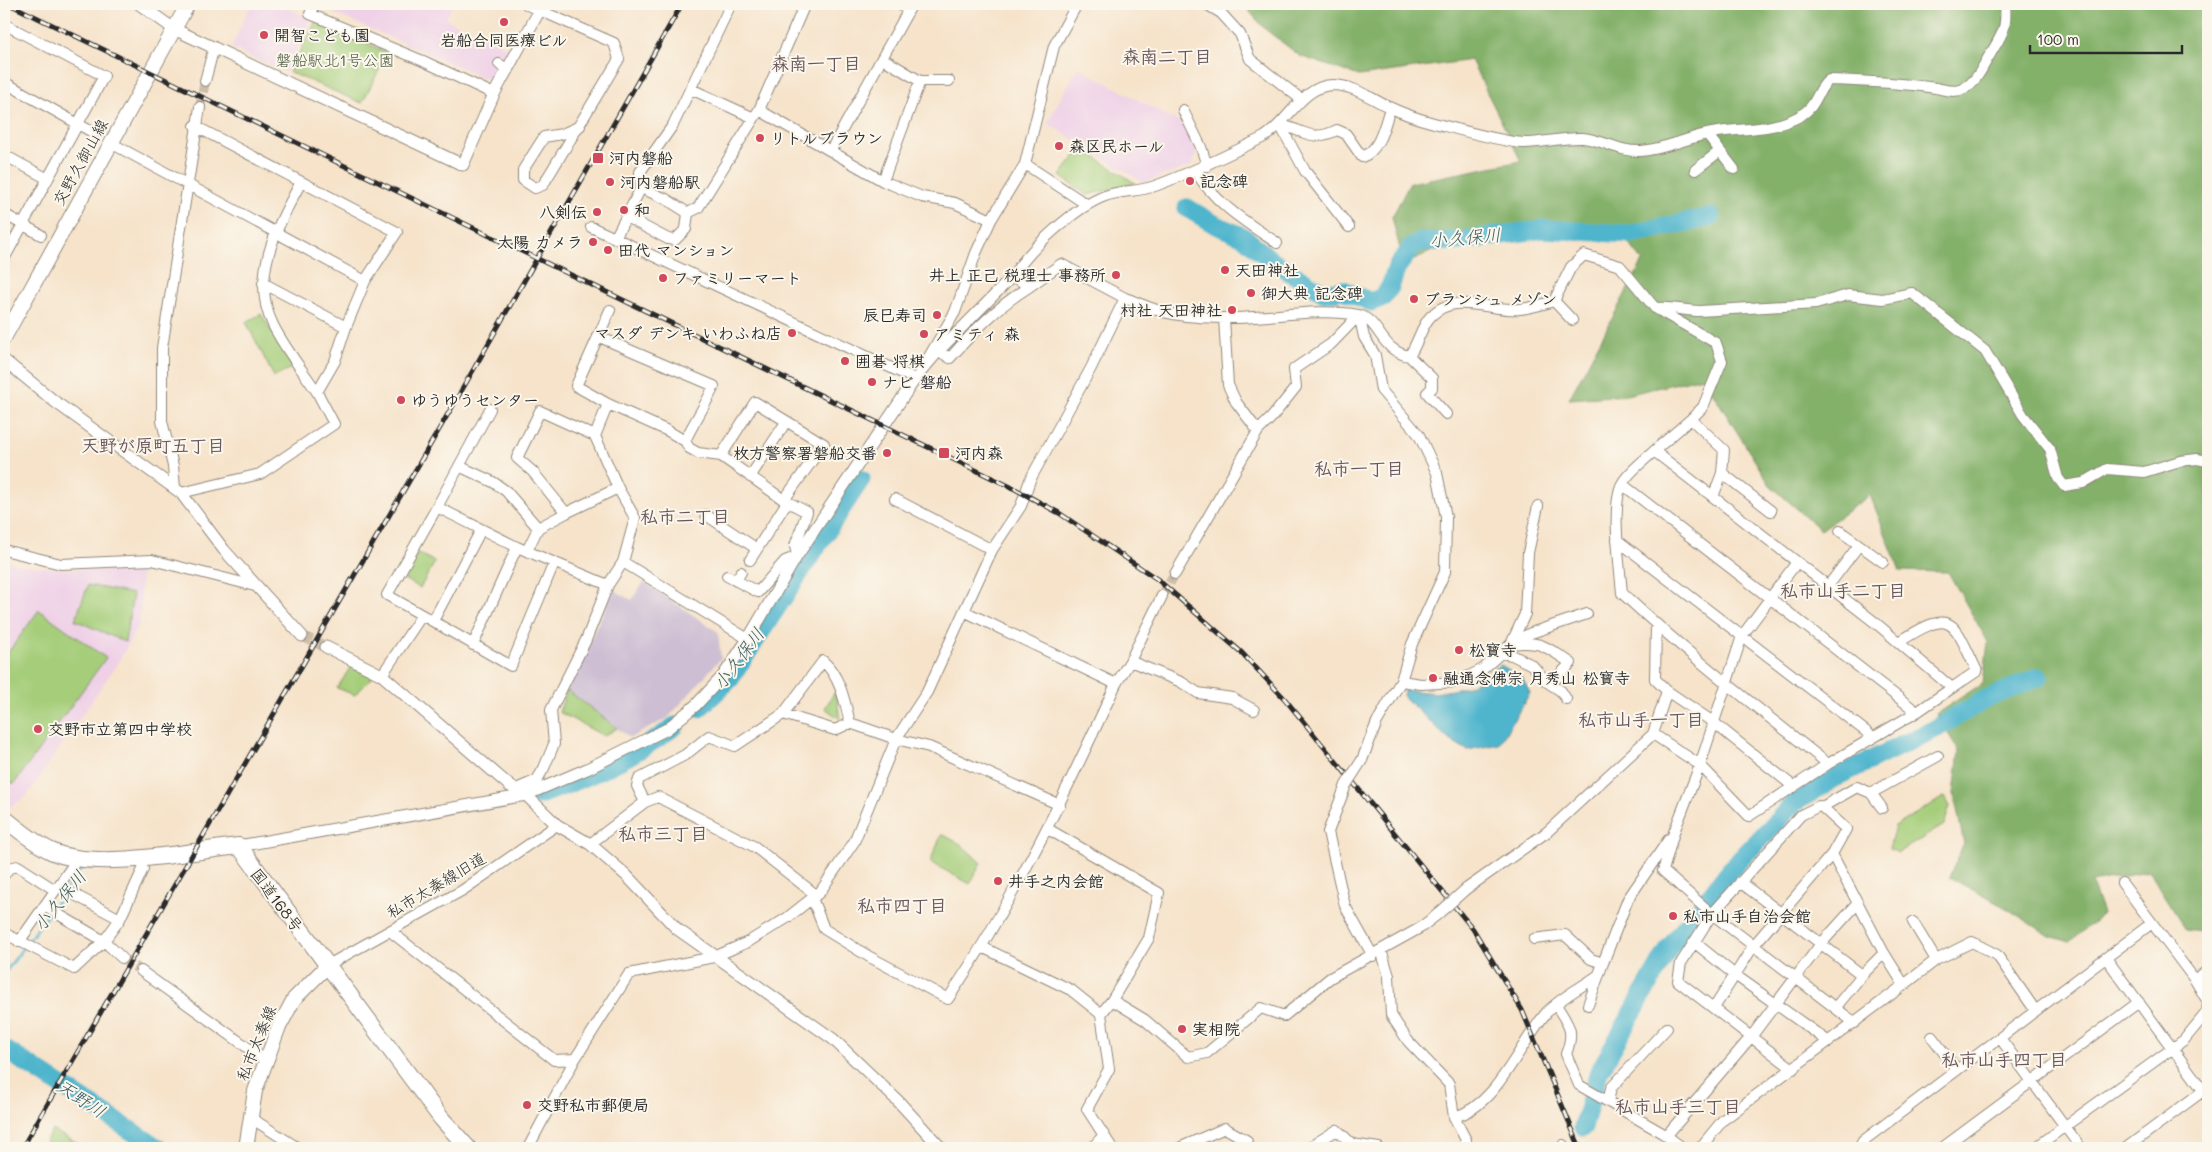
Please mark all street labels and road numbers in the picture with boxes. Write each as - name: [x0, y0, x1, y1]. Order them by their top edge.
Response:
- street label: 交野久御山線: [47, 115, 112, 209]
- street label: 私市太秦線旧道: [382, 847, 489, 922]
- street label: 国道168号: [247, 864, 308, 936]
- street label: 私市太秦線: [231, 1002, 280, 1084]

